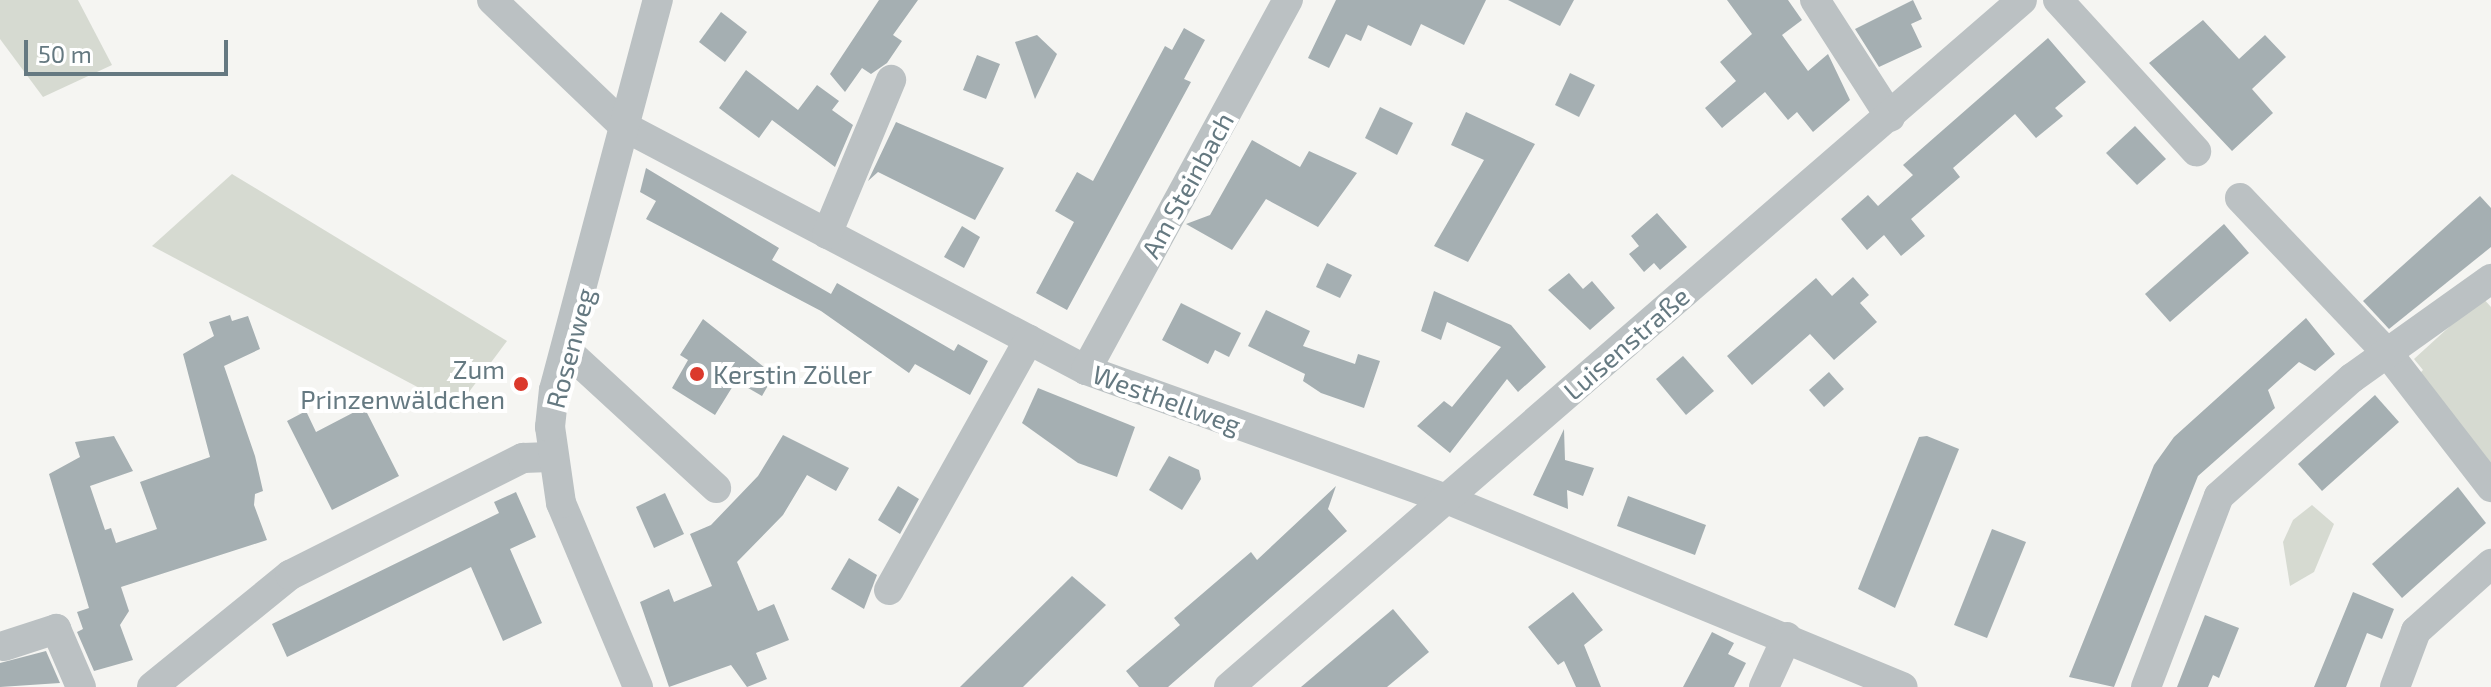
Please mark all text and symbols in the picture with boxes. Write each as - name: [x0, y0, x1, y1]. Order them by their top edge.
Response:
- scale bar: [28, 24, 232, 74]
- text: 50 m: [38, 39, 92, 68]
- street label: Am Steinbach: [1134, 107, 1240, 263]
- street label: Luisenstraße: [1557, 280, 1695, 406]
- street label: Rosenweg: [539, 285, 601, 411]
- place label: Zum Prinzenwäldchen: [300, 353, 505, 414]
- place label: Kerstin Zöller: [713, 358, 872, 390]
- street label: Westhellweg: [1089, 358, 1245, 440]
- marker: Kerstin Zöller: [688, 365, 706, 383]
- marker: Zum Prinzenwäldchen: [512, 375, 530, 393]

